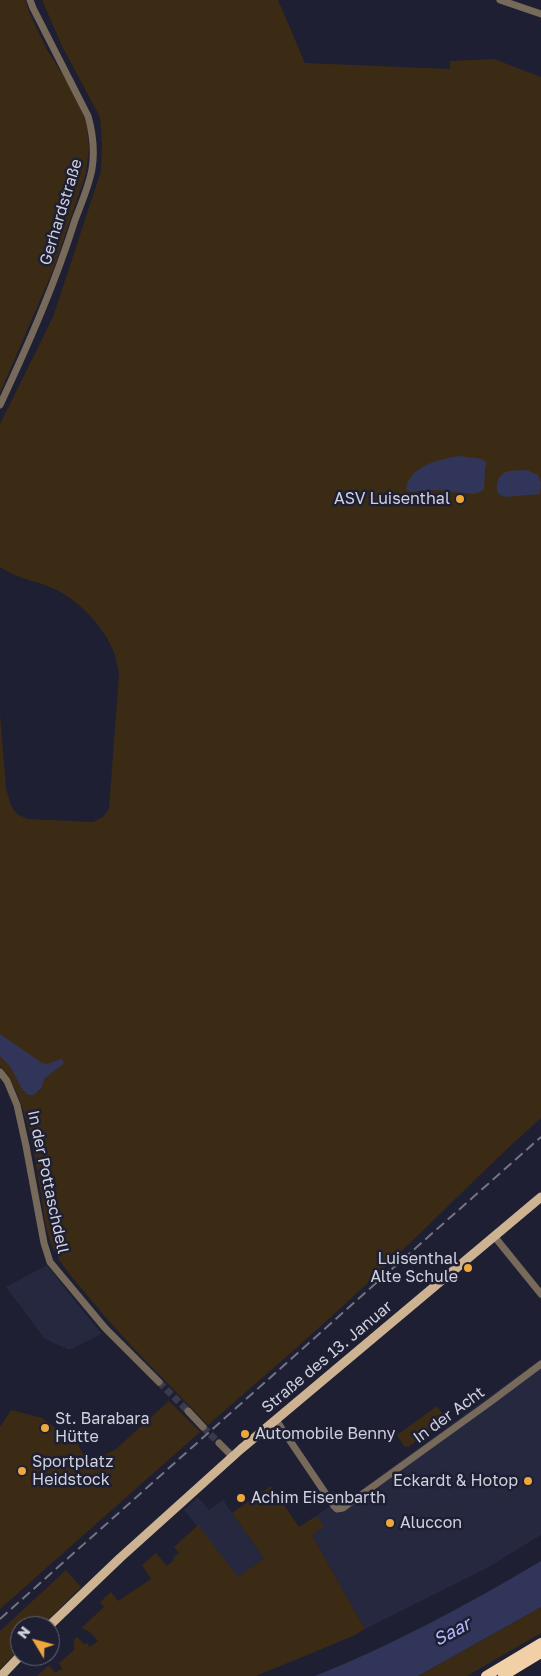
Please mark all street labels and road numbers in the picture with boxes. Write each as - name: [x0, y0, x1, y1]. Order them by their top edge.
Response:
- street label: Gerhardstraße: [36, 157, 86, 267]
- street label: In der Pottaschdell: [23, 1108, 73, 1256]
- street label: Straße des 13. Januar: [258, 1297, 396, 1417]
- street label: In der Acht: [410, 1383, 488, 1447]

